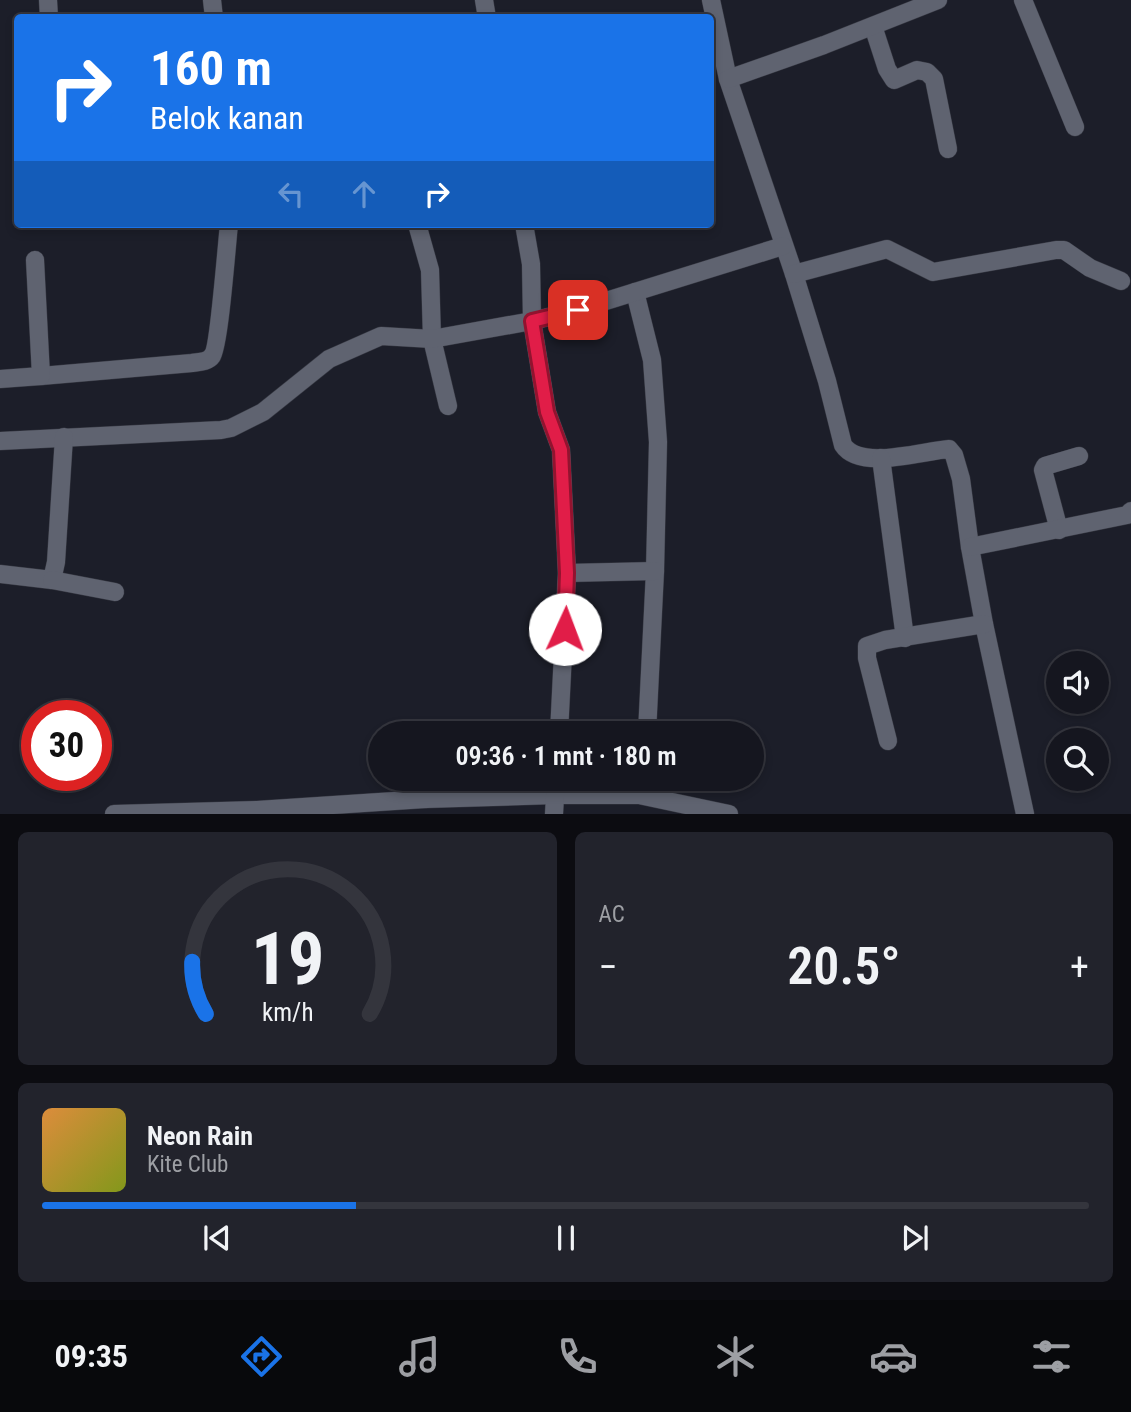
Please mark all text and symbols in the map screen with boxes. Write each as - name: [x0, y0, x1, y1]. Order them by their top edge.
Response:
- text: 160 m: [150, 40, 272, 97]
- icon: right: [35, 42, 126, 133]
- text: Belok kanan: [150, 99, 304, 137]
- icon: left: [272, 175, 310, 213]
- icon: ahead: [345, 175, 383, 213]
- icon: right: [418, 175, 456, 213]
- pin: [548, 280, 608, 340]
- icon: arrive: [559, 291, 597, 329]
- position arrow: [528, 592, 602, 666]
- map controls: [1046, 651, 1109, 791]
- button: sound: [1046, 651, 1109, 714]
- speed limit sign: 30: [21, 700, 112, 791]
- button: search: [1046, 728, 1109, 791]
- text: 09:36 · 1 mnt · 180 m: [455, 741, 677, 771]
- text: AC: [599, 901, 625, 928]
- text: 19: [250, 917, 324, 1003]
- text: 20.5°: [787, 936, 900, 997]
- text: −: [599, 945, 618, 989]
- text: +: [1070, 945, 1089, 989]
- text: km/h: [262, 998, 313, 1027]
- text: Neon Rain: [147, 1121, 253, 1151]
- text: Kite Club: [147, 1151, 228, 1178]
- icon: previous: [198, 1219, 236, 1257]
- icon: pause: [547, 1219, 585, 1257]
- icon: next: [896, 1219, 934, 1257]
- icon: directions: [237, 1332, 286, 1381]
- icon: music: [395, 1332, 444, 1381]
- icon: phone: [553, 1332, 602, 1381]
- icon: climate: [711, 1332, 760, 1381]
- icon: car: [869, 1332, 918, 1381]
- icon: filters: [1027, 1332, 1076, 1381]
- text: 09:35: [55, 1337, 128, 1375]

